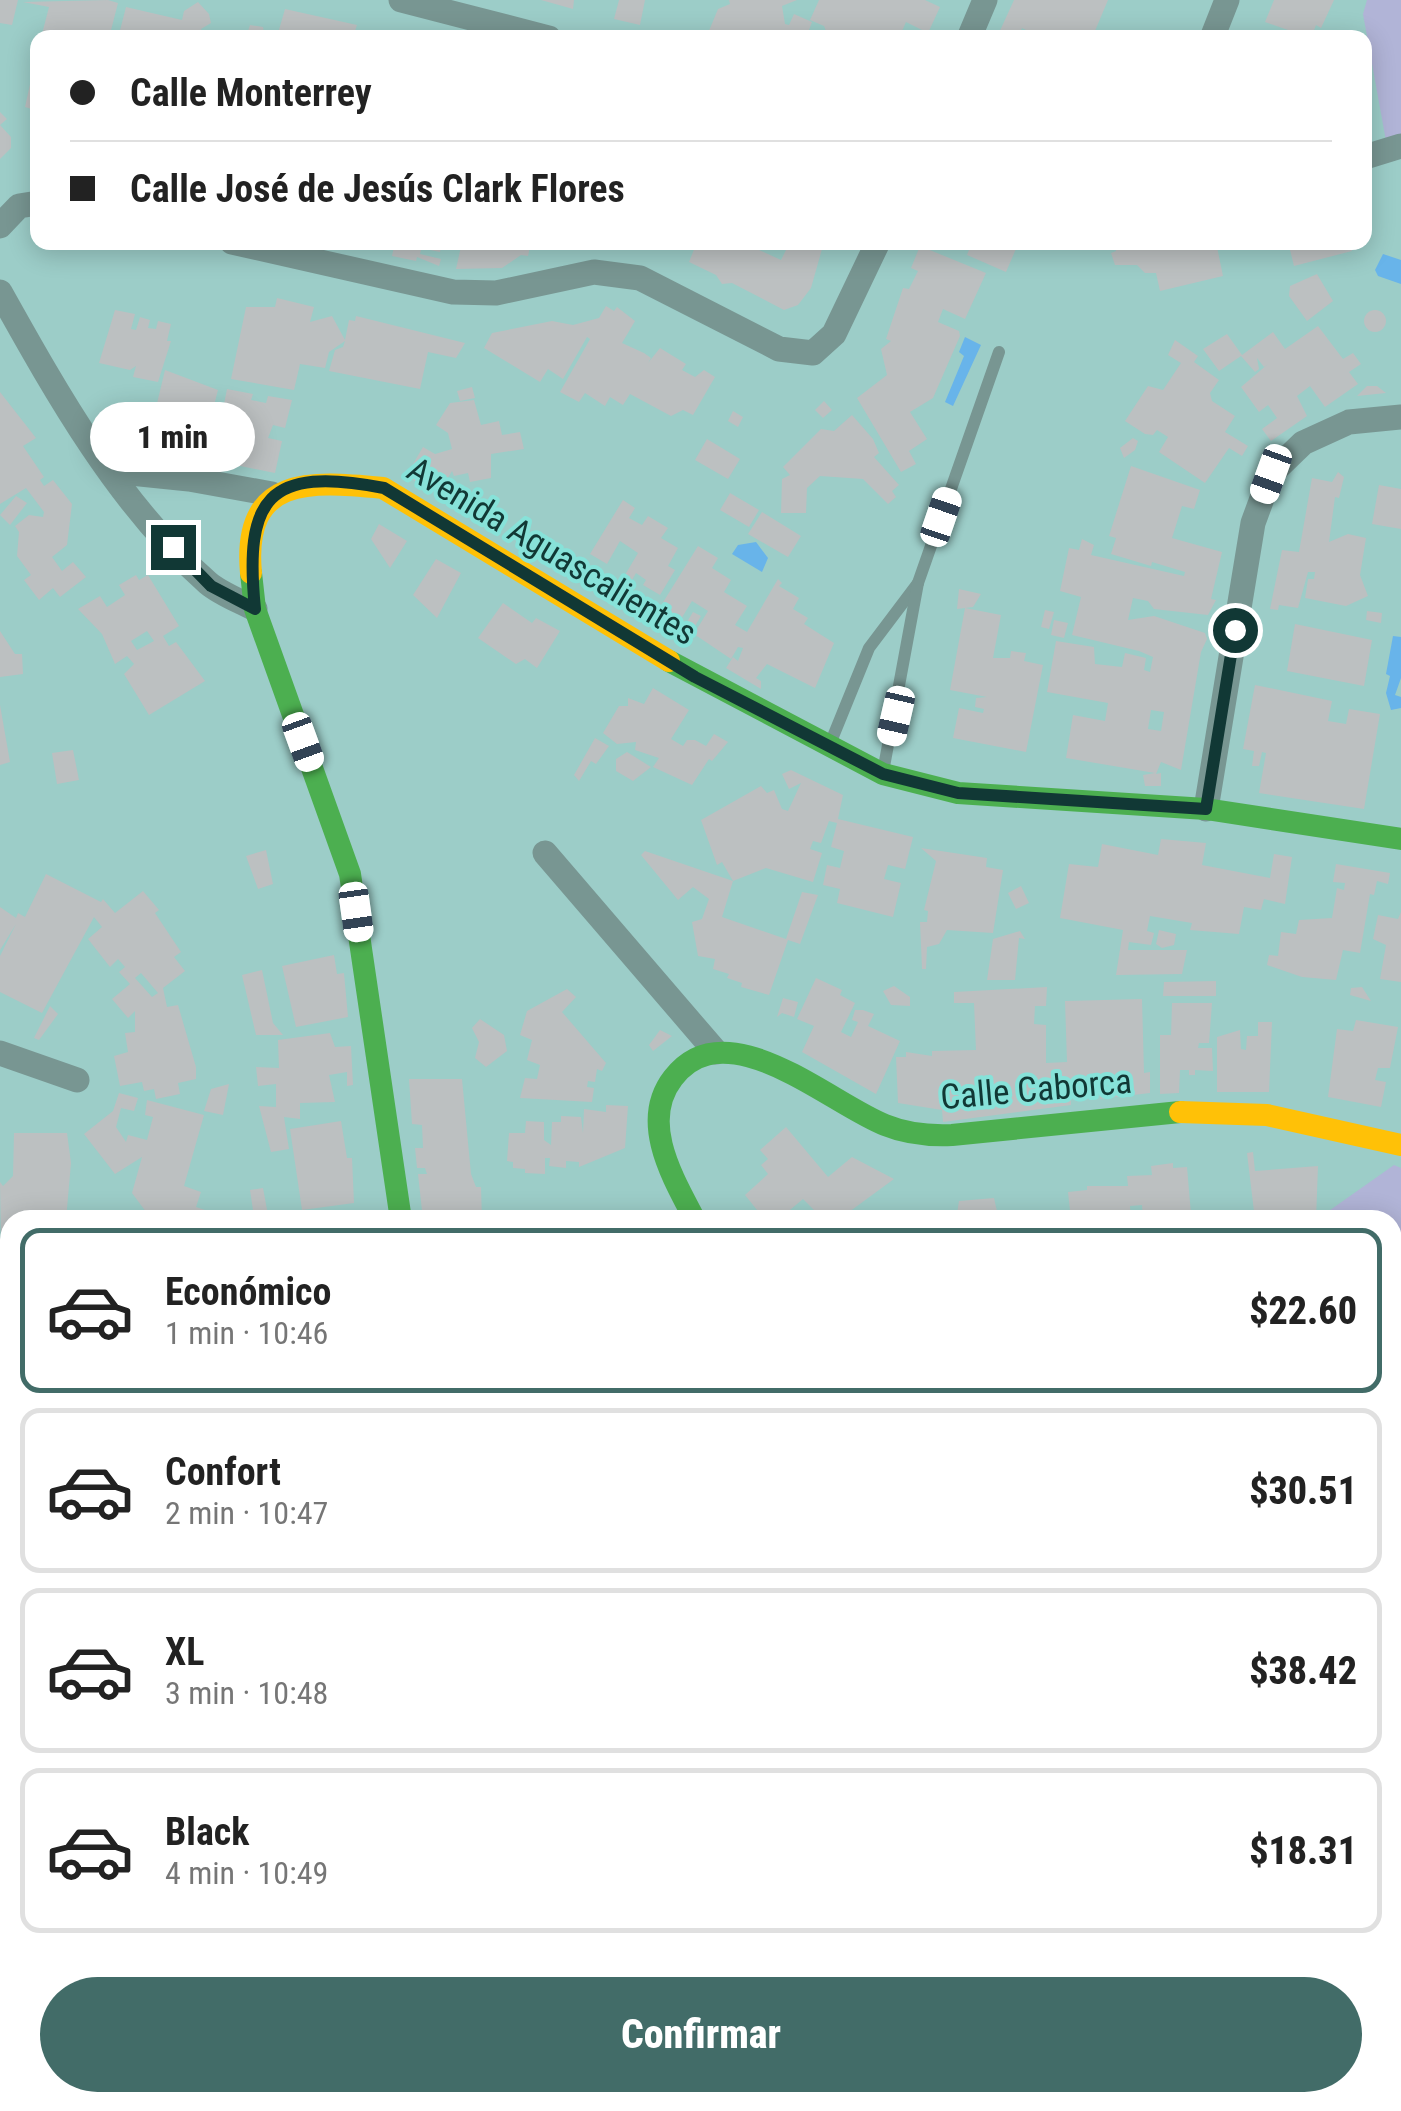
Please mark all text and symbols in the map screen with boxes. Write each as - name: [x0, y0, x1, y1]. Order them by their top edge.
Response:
- text: Calle Monterrey: [130, 71, 372, 115]
- text: Calle José de Jesús Clark Flores: [130, 167, 625, 211]
- callout: 1 min: [90, 402, 256, 472]
- text: 1 min: [137, 418, 208, 456]
- car: [1247, 441, 1295, 507]
- street label: Avenida Aguascalientes: [400, 449, 704, 654]
- car: [917, 484, 965, 550]
- route end: [151, 525, 196, 570]
- route start: [1213, 608, 1258, 653]
- car: [875, 683, 917, 749]
- car: [279, 709, 327, 775]
- car: [337, 880, 375, 944]
- street label: Calle Caborca: [939, 1061, 1133, 1118]
- icon: car: [45, 1266, 135, 1356]
- text: Económico: [165, 1270, 331, 1314]
- text: $22.60: [1249, 1289, 1357, 1333]
- text: 1 min · 10:46: [165, 1314, 328, 1352]
- icon: car: [45, 1446, 135, 1536]
- text: Confort: [165, 1450, 281, 1494]
- text: $30.51: [1249, 1469, 1357, 1513]
- text: 2 min · 10:47: [165, 1494, 328, 1532]
- icon: car: [45, 1626, 135, 1716]
- text: XL: [165, 1630, 204, 1674]
- text: $38.42: [1249, 1649, 1357, 1693]
- text: 3 min · 10:48: [165, 1674, 328, 1712]
- icon: car: [45, 1806, 135, 1896]
- text: Black: [165, 1810, 249, 1854]
- text: $18.31: [1249, 1829, 1357, 1873]
- text: 4 min · 10:49: [165, 1854, 328, 1892]
- button: Confirmar: [40, 1977, 1362, 2092]

